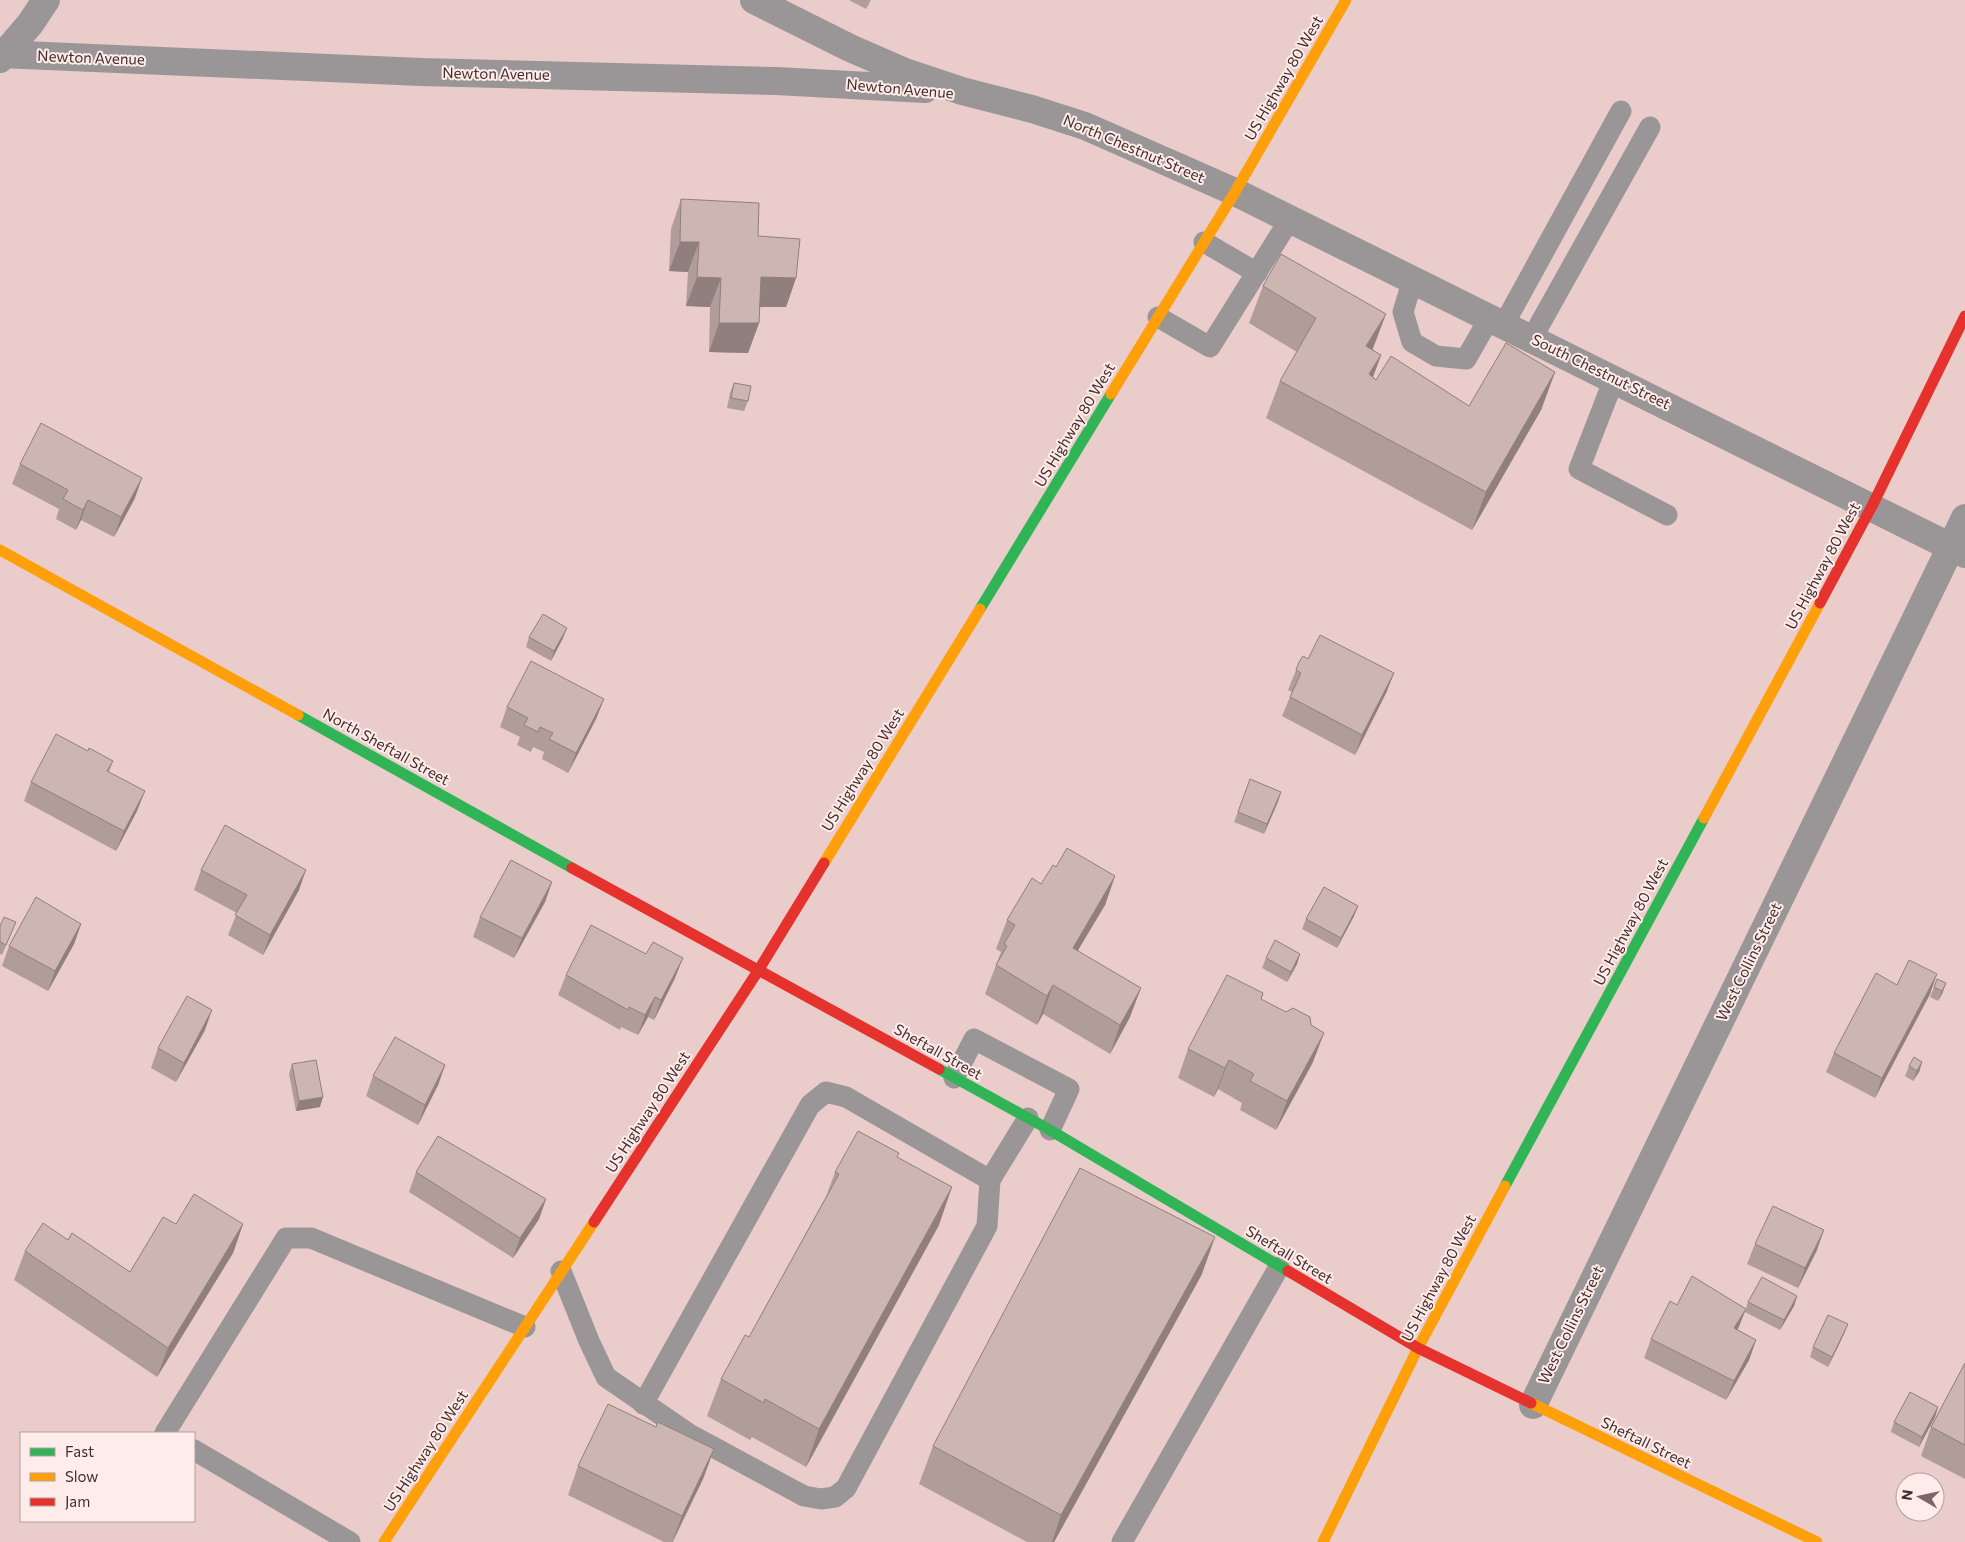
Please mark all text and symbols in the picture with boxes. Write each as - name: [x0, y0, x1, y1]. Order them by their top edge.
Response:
- street label: US Highway 80 West: [1240, 12, 1326, 143]
- street label: Newton Avenue: [37, 46, 145, 68]
- street label: Newton Avenue: [442, 63, 550, 83]
- street label: Newton Avenue: [846, 74, 955, 102]
- street label: North Chestnut Street: [1061, 110, 1208, 186]
- street label: South Chestnut Street: [1529, 330, 1674, 412]
- street label: US Highway 80 West: [1030, 359, 1118, 490]
- street label: US Highway 80 West: [1781, 499, 1863, 632]
- street label: North Sheftall Street: [320, 704, 453, 788]
- street label: US Highway 80 West: [817, 705, 907, 834]
- street label: US Highway 80 West: [1589, 855, 1671, 988]
- street label: West Collins Street: [1712, 899, 1785, 1024]
- street label: Sheftall Street: [891, 1019, 986, 1083]
- street label: US Highway 80 West: [601, 1047, 693, 1176]
- street label: US Highway 80 West: [1397, 1211, 1479, 1344]
- street label: Sheftall Street: [1243, 1221, 1336, 1287]
- street label: West Collins Street: [1534, 1262, 1607, 1387]
- street label: US Highway 80 West: [379, 1386, 471, 1515]
- street label: Sheftall Street: [1598, 1413, 1694, 1472]
- legend: [20, 1432, 195, 1522]
- text: Fast: [65, 1442, 94, 1460]
- text: Slow: [65, 1467, 98, 1485]
- north arrow: [1895, 1472, 1945, 1522]
- text: N: [1897, 1488, 1916, 1501]
- text: Jam: [65, 1492, 90, 1510]

